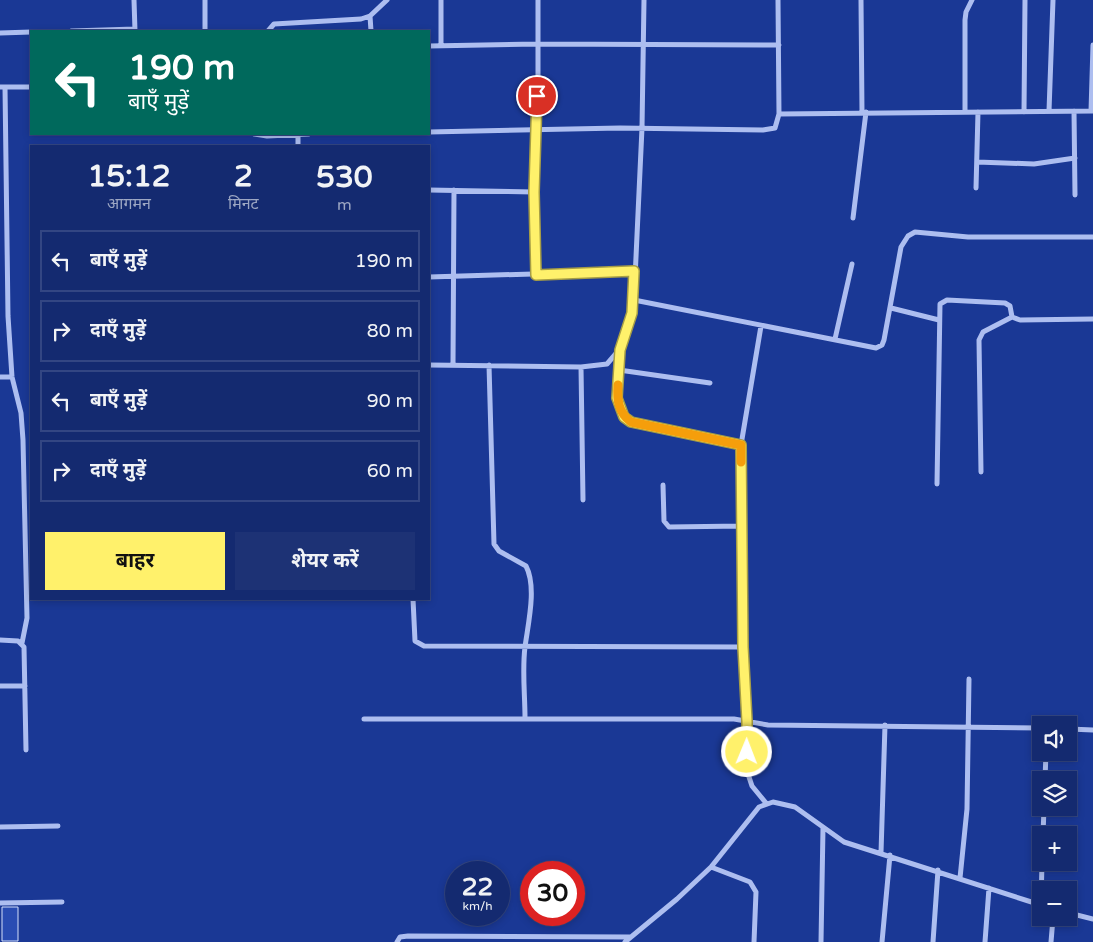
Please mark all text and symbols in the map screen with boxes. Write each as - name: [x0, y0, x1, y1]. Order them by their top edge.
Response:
- text: 190 m: [128, 47, 235, 89]
- icon: left: [45, 50, 110, 115]
- pin: [516, 75, 558, 117]
- icon: arrive: [523, 82, 551, 110]
- text: बाएँ मुड़ें: [128, 89, 189, 115]
- text: 15:12: [87, 158, 171, 195]
- text: 2: [234, 158, 253, 195]
- text: 530: [316, 159, 373, 196]
- text: आगमन: [107, 194, 151, 214]
- text: मिनट: [228, 194, 259, 214]
- text: m: [337, 195, 352, 215]
- icon: left: [47, 247, 75, 275]
- text: बाएँ मुड़ें: [90, 249, 147, 271]
- text: 190 m: [355, 250, 413, 272]
- icon: right: [47, 317, 75, 345]
- text: दाएँ मुड़ें: [90, 319, 146, 341]
- text: 80 m: [367, 320, 413, 342]
- icon: left: [47, 387, 75, 415]
- text: बाएँ मुड़ें: [90, 389, 147, 411]
- text: 90 m: [367, 390, 413, 412]
- icon: right: [47, 457, 75, 485]
- text: दाएँ मुड़ें: [90, 459, 146, 481]
- text: 60 m: [367, 460, 413, 482]
- button: बाहर: [45, 532, 225, 590]
- button: शेयर करें: [235, 532, 415, 590]
- map controls: [1032, 716, 1077, 926]
- button: sound: [1032, 716, 1077, 761]
- position arrow: [720, 725, 772, 777]
- button: layers: [1032, 771, 1077, 816]
- button: +: [1032, 826, 1077, 871]
- speed limit sign: 30: [520, 861, 585, 926]
- text: 22: [462, 872, 493, 902]
- button: −: [1032, 881, 1077, 926]
- text: km/h: [462, 899, 493, 913]

